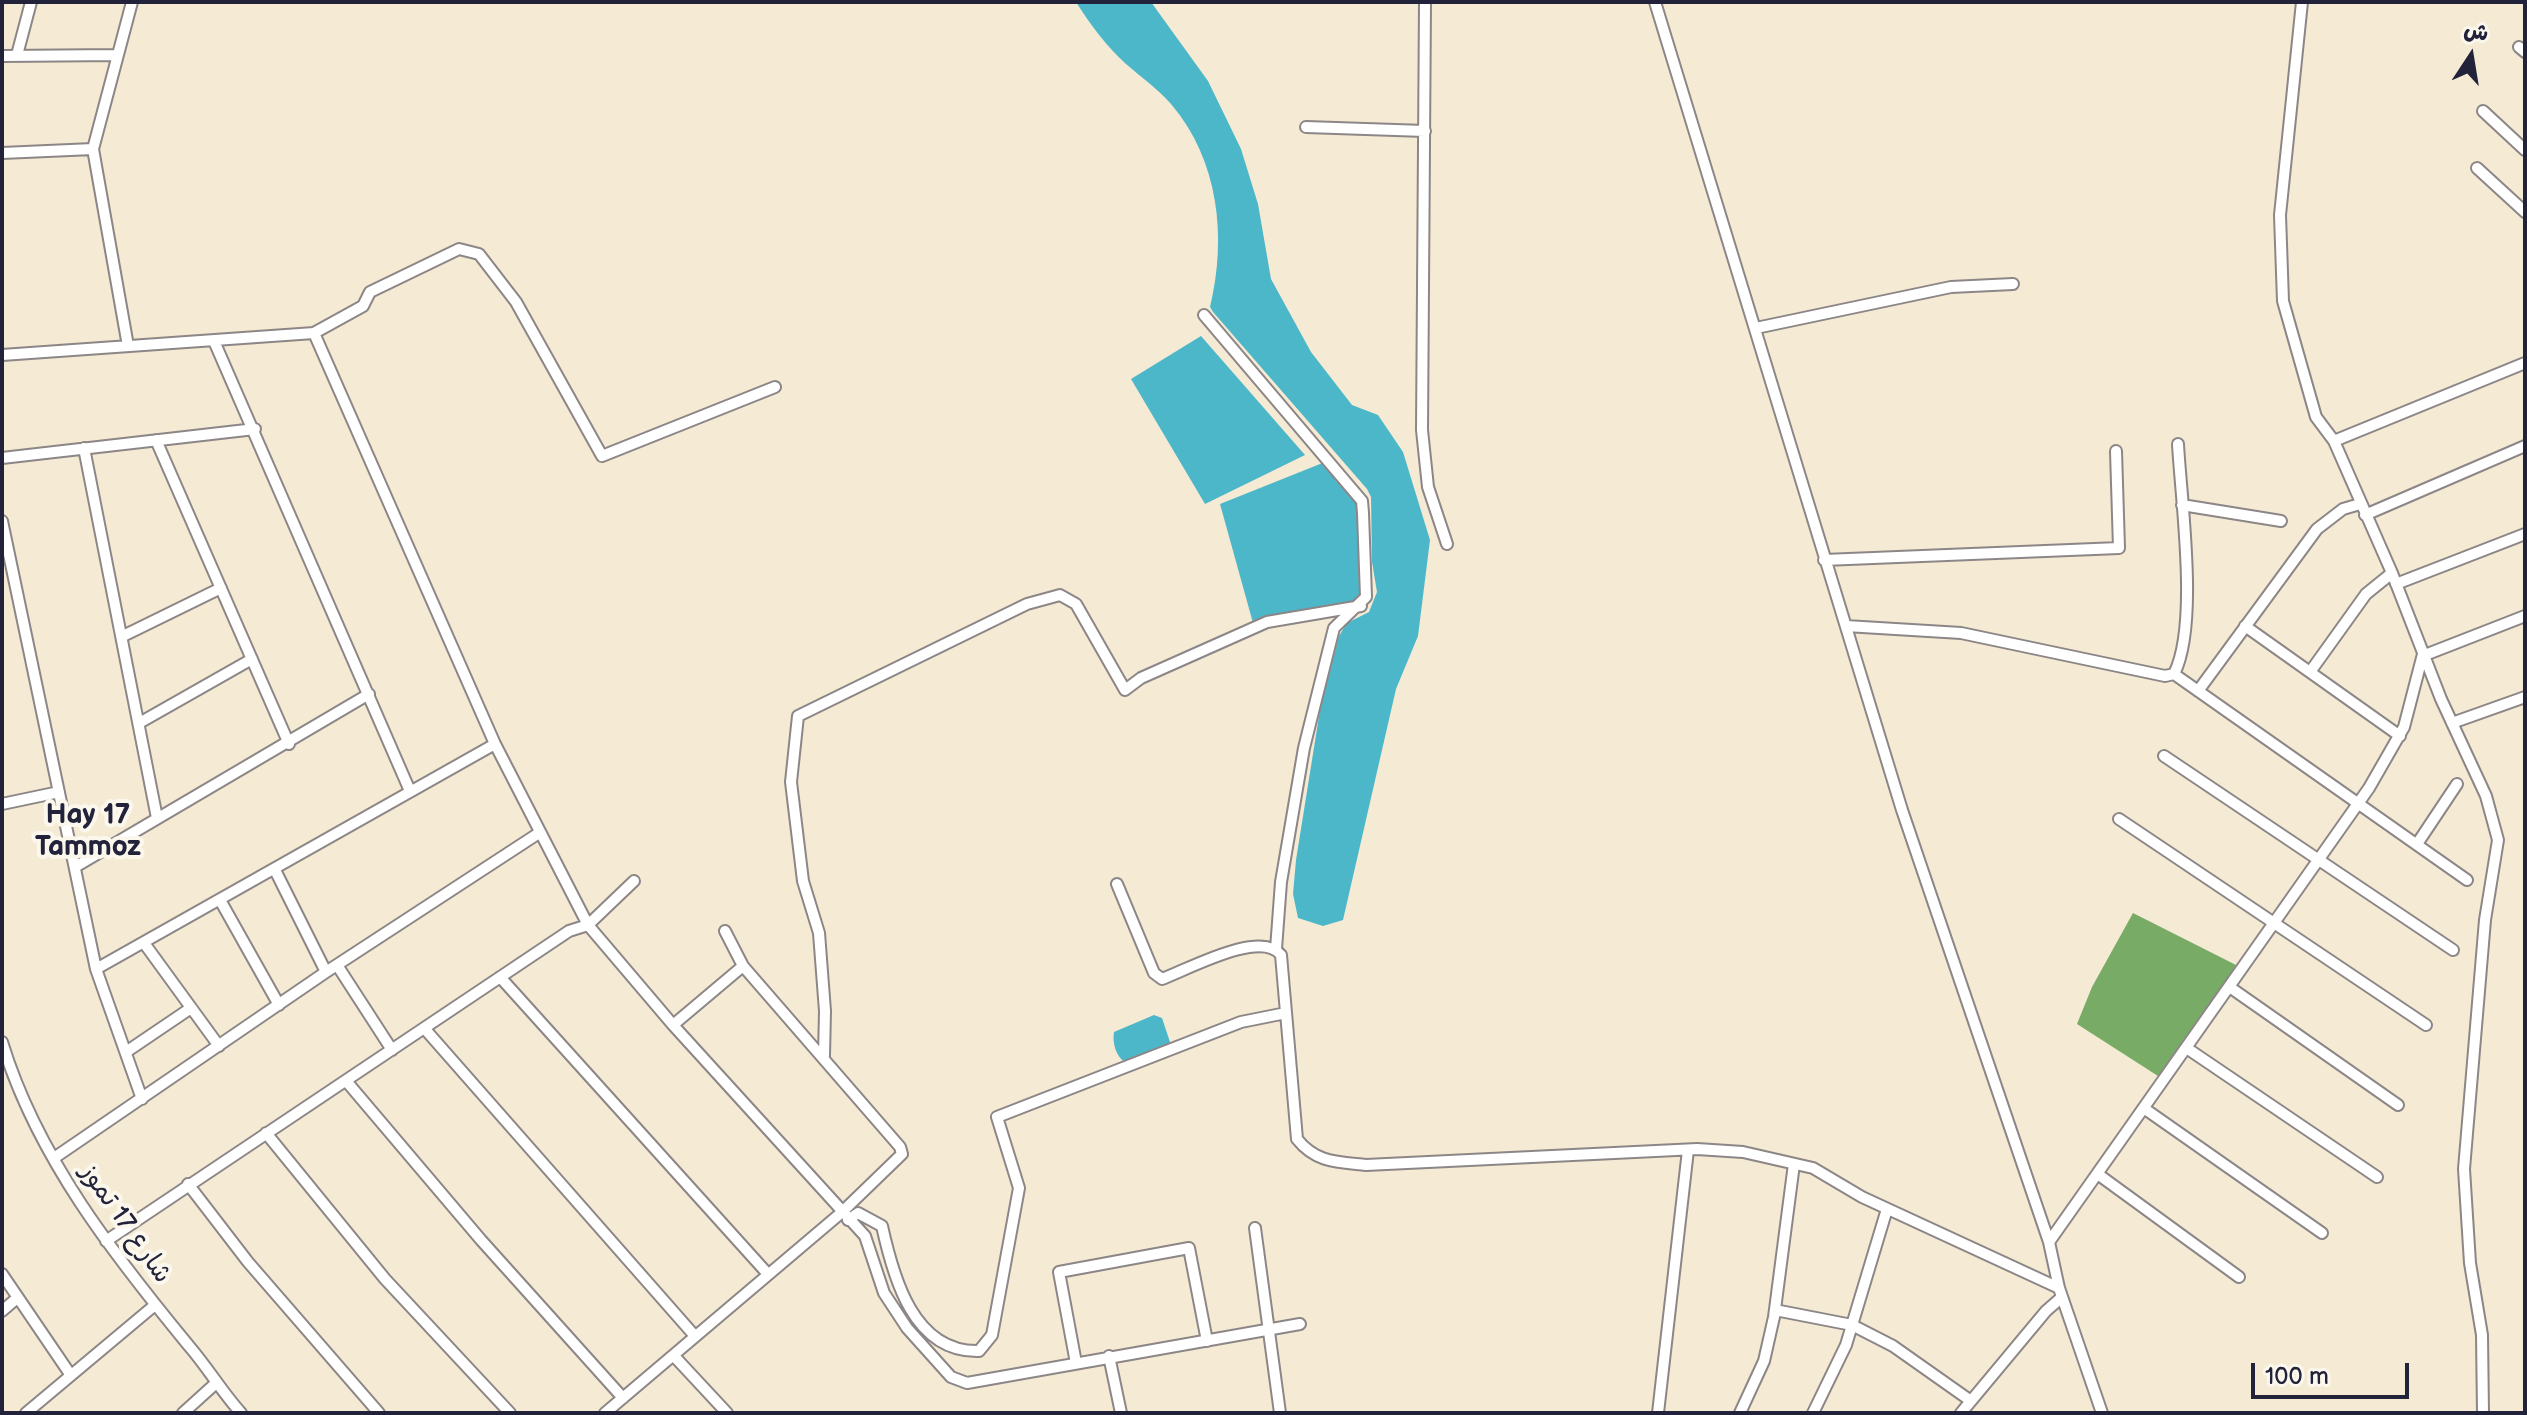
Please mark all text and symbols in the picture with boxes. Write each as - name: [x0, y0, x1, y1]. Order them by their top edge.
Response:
- north arrow: [2431, 16, 2511, 96]
- text: ش: [2461, 16, 2491, 48]
- district label: Hay 17 Tammoz: [35, 799, 141, 865]
- street label: شارع 17 تموز: [72, 1158, 178, 1290]
- scale bar: [2255, 1347, 2413, 1397]
- text: 100 m: [2265, 1362, 2329, 1391]

